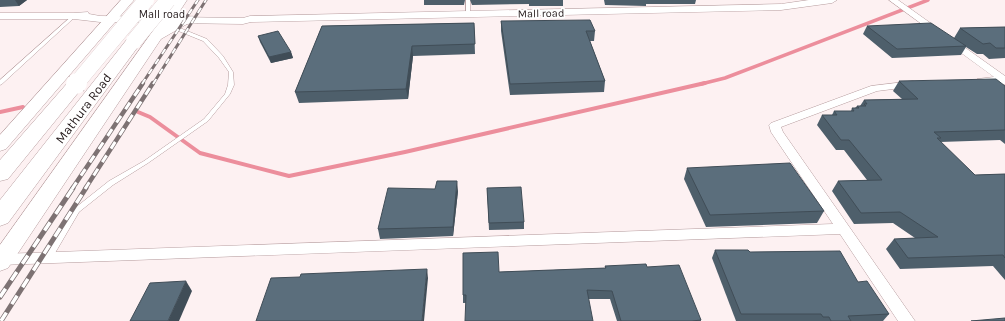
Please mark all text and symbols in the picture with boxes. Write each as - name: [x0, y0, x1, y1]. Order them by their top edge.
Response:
- street label: Mall road: [518, 7, 564, 20]
- street label: Mall road: [139, 8, 185, 21]
- street label: Mathura Road: [52, 70, 115, 146]

